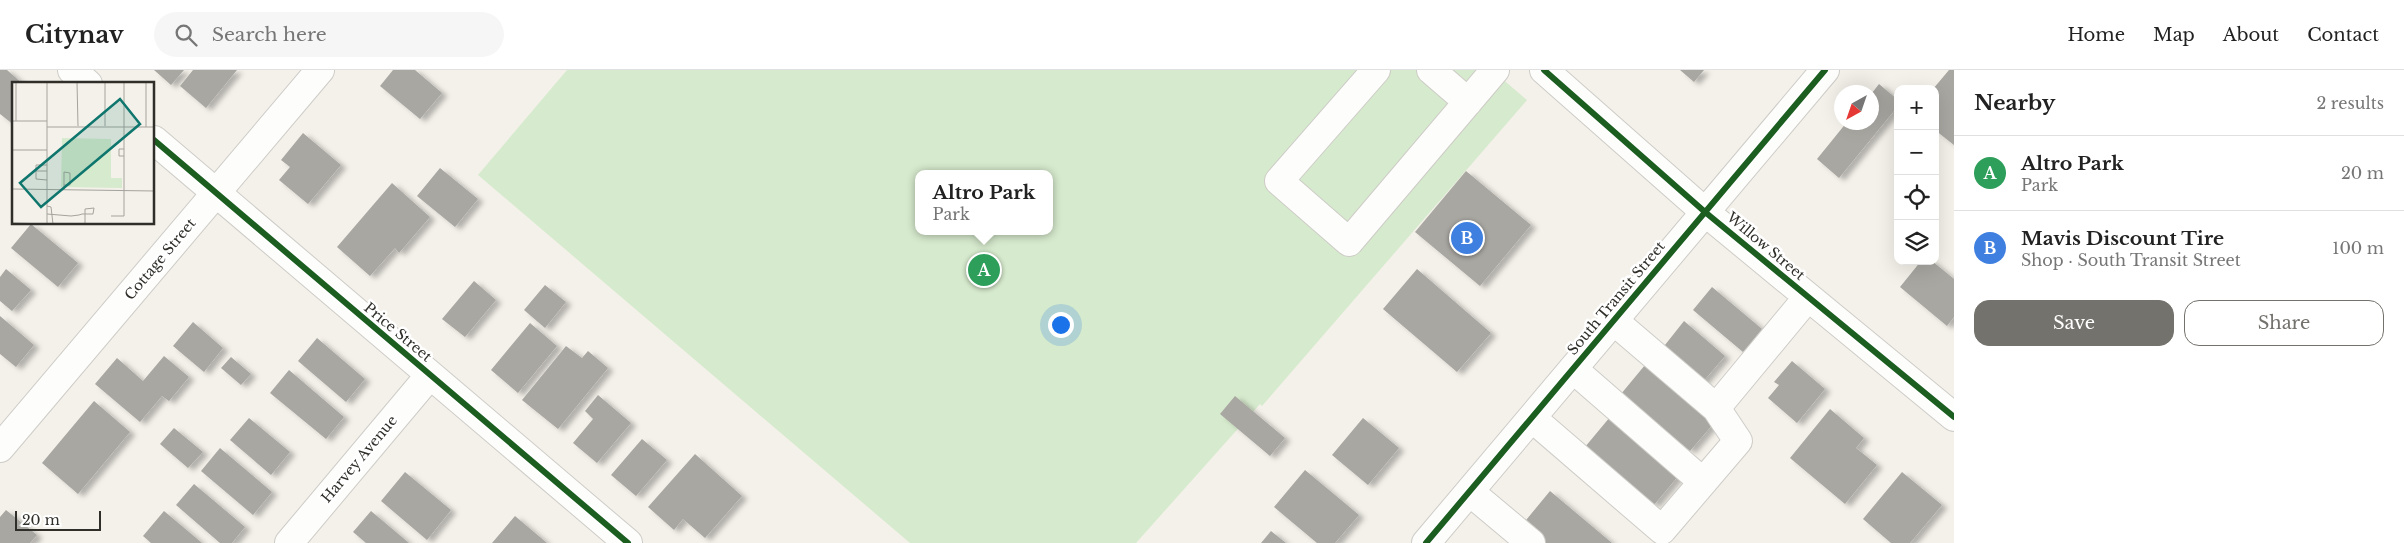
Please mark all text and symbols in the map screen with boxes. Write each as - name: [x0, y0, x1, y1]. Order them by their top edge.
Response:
- search box: [154, 12, 504, 57]
- text: Citynav: [25, 20, 124, 49]
- icon: search: [172, 21, 200, 49]
- text: Search here: [212, 23, 327, 46]
- text: Home: [2067, 24, 2125, 46]
- text: Map: [2153, 24, 2195, 46]
- text: About: [2223, 24, 2279, 46]
- text: Contact: [2307, 24, 2379, 46]
- inset map: [12, 82, 155, 225]
- north arrow: [1834, 85, 1879, 130]
- map controls: [1894, 85, 1939, 265]
- button: +: [1894, 85, 1939, 130]
- text: Nearby: [1974, 90, 2055, 116]
- text: 2 results: [2316, 93, 2384, 113]
- button: −: [1894, 130, 1939, 175]
- text: Altro Park: [2021, 152, 2124, 175]
- text: A: [1984, 163, 1996, 183]
- text: 20 m: [2341, 163, 2384, 183]
- popup: [915, 170, 1053, 235]
- button: locate: [1894, 175, 1939, 220]
- text: Park: [2021, 175, 2058, 195]
- text: Altro Park: [933, 181, 1035, 204]
- text: Park: [933, 204, 970, 224]
- street label: Willow Street: [1722, 207, 1809, 284]
- street label: Cottage Street: [121, 214, 200, 304]
- pin: B: [1451, 219, 1483, 257]
- button: layers: [1894, 220, 1939, 265]
- text: Mavis Discount Tire: [2021, 227, 2224, 250]
- street label: South Transit Street: [1563, 237, 1669, 359]
- text: B: [1984, 238, 1996, 258]
- text: 100 m: [2332, 238, 2384, 258]
- text: Shop · South Transit Street: [2021, 250, 2241, 270]
- pin: A: [968, 251, 1000, 289]
- street label: Price Street: [361, 299, 436, 366]
- button: Save: [1974, 300, 2174, 346]
- button: Share: [2184, 300, 2384, 346]
- your location: [1048, 312, 1074, 338]
- street label: Harvey Avenue: [317, 412, 401, 506]
- scale bar: [15, 508, 101, 531]
- text: 20 m: [22, 511, 60, 529]

